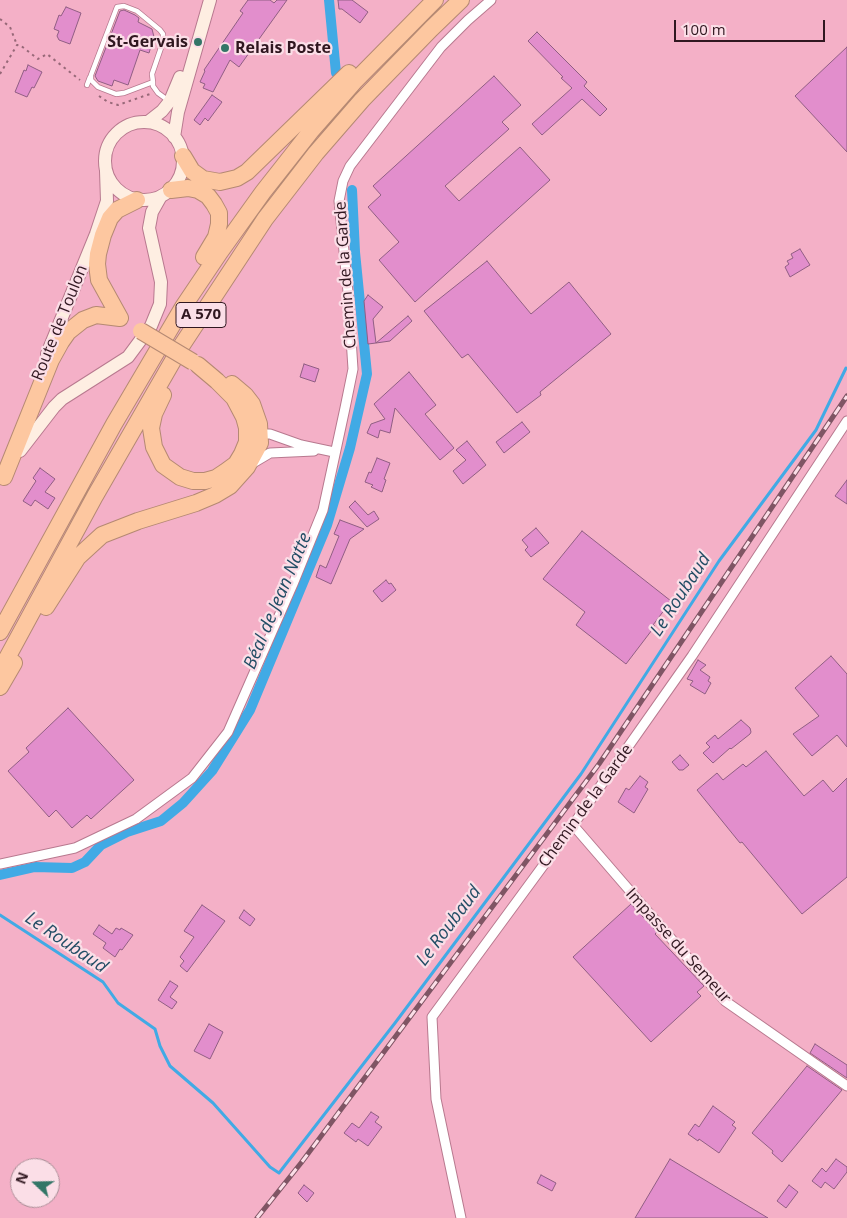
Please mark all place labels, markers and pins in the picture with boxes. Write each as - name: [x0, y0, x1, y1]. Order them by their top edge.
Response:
- place label: St-Gervais: [107, 32, 188, 52]
- marker: St-Gervais: [192, 36, 204, 48]
- place label: Relais Poste: [235, 38, 331, 58]
- marker: Relais Poste: [219, 42, 231, 54]

